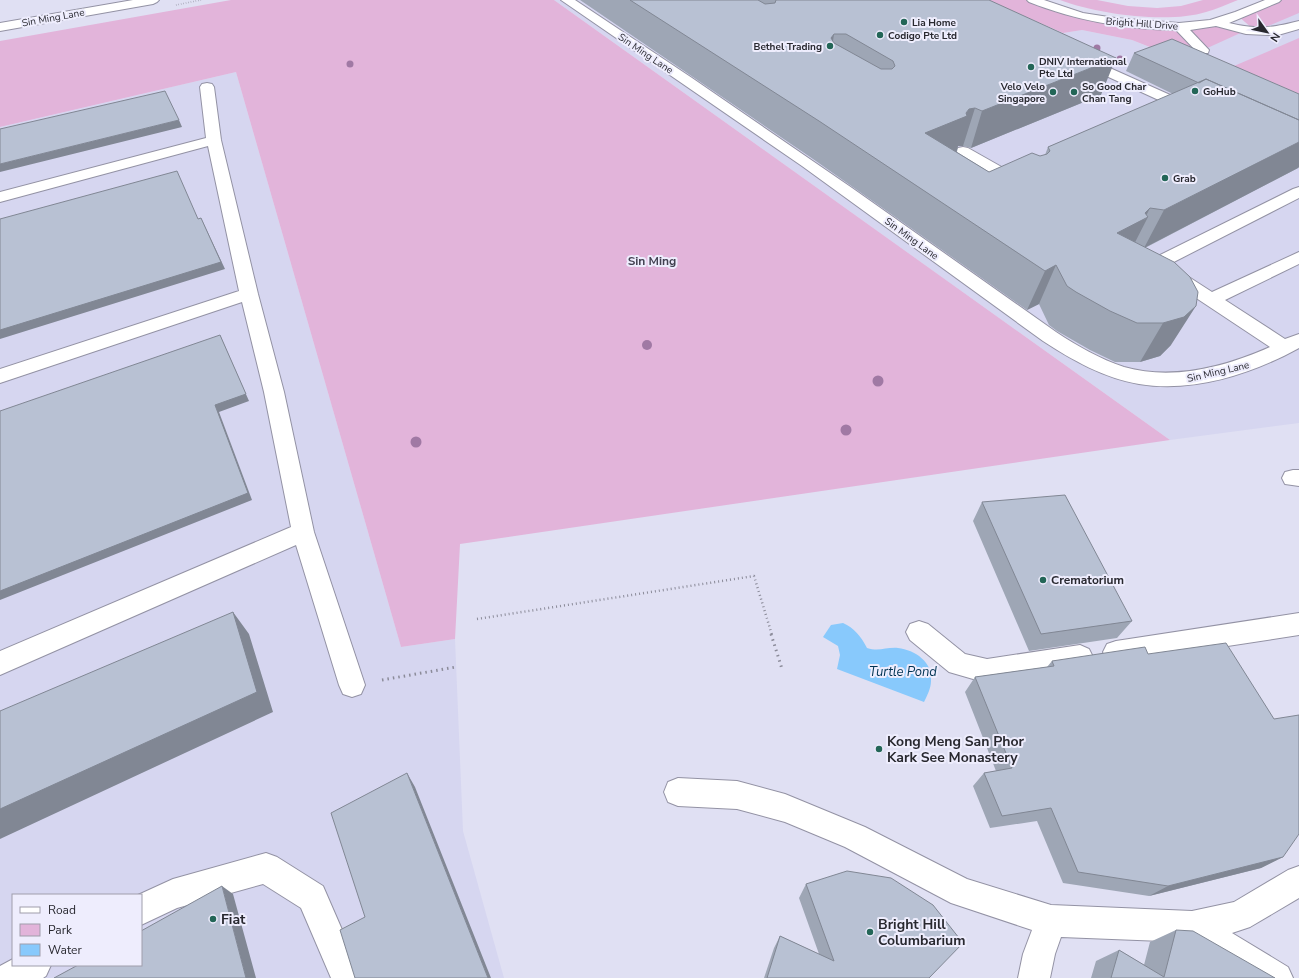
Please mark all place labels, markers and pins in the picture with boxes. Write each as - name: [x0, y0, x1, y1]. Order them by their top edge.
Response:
- place label: Lia Home: [912, 16, 957, 30]
- marker: Lia Home: [899, 17, 909, 27]
- place label: Codigo Pte Ltd: [888, 29, 957, 43]
- marker: Codigo Pte Ltd: [875, 30, 885, 40]
- place label: Bethel Trading: [754, 40, 822, 54]
- marker: Bethel Trading: [825, 41, 835, 51]
- place label: DNIV International Pte Ltd: [1039, 55, 1127, 81]
- marker: DNIV International Pte Ltd: [1026, 62, 1036, 72]
- place label: Velo Velo Singapore: [998, 80, 1046, 106]
- place label: So Good Char Chan Tang: [1082, 80, 1146, 106]
- place label: GoHub: [1203, 85, 1236, 99]
- marker: GoHub: [1190, 86, 1200, 96]
- marker: Velo Velo Singapore: [1048, 87, 1058, 97]
- marker: So Good Char Chan Tang: [1069, 87, 1079, 97]
- place label: Grab: [1173, 172, 1196, 186]
- marker: Grab: [1160, 173, 1170, 183]
- place label: Crematorium: [1051, 572, 1124, 588]
- marker: Crematorium: [1038, 575, 1048, 585]
- place label: Kong Meng San Phor Kark See Monastery: [887, 732, 1025, 767]
- marker: Kong Meng San Phor Kark See Monastery: [874, 744, 884, 754]
- place label: Fiat: [221, 910, 246, 929]
- marker: Fiat: [208, 914, 218, 924]
- place label: Bright Hill Columbarium: [878, 915, 965, 950]
- marker: Bright Hill Columbarium: [865, 927, 875, 937]

